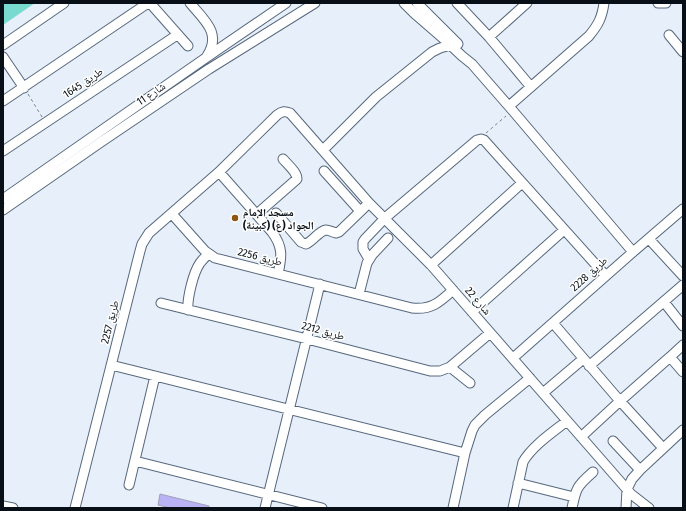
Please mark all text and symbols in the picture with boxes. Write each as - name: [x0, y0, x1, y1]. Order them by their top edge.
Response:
- street label: طريق 1645: [61, 65, 105, 101]
- street label: شارع 11: [134, 80, 168, 108]
- place label: مسجد الإمام الجواد (ع) (كبينة): [243, 206, 314, 233]
- marker: مسجد الإمام الجواد (ع) (كبينة): [230, 213, 240, 223]
- street label: طريق 2256: [236, 245, 284, 269]
- street label: طريق 2228: [568, 254, 610, 294]
- street label: شارع 22: [462, 284, 494, 318]
- street label: طريق 2257: [98, 299, 122, 345]
- street label: طريق 2212: [300, 319, 346, 343]

